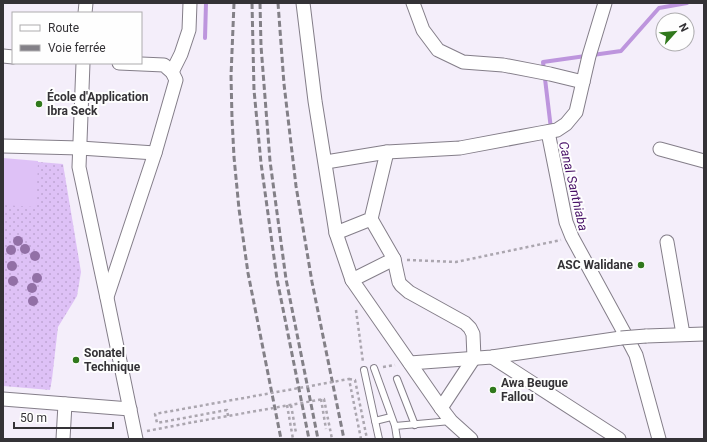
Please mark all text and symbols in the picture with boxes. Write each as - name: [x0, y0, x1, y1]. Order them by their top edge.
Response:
- legend: [12, 12, 142, 64]
- north arrow: [655, 12, 695, 52]
- text: Route: [48, 21, 79, 35]
- text: N: [676, 21, 691, 34]
- text: Voie ferrée: [48, 41, 106, 55]
- place label: École d'Application Ibra Seck: [47, 89, 149, 118]
- marker: École d'Application Ibra Seck: [34, 99, 44, 109]
- water label: Canal Santhiaba: [556, 140, 591, 232]
- place label: ASC Walidane: [557, 258, 634, 272]
- marker: ASC Walidane: [636, 260, 646, 270]
- place label: Sonatel Technique: [84, 346, 141, 374]
- marker: Sonatel Technique: [71, 355, 81, 365]
- place label: Awa Beugue Fallou: [501, 376, 569, 404]
- marker: Awa Beugue Fallou: [488, 385, 498, 395]
- scale bar: [14, 404, 113, 430]
- text: 50 m: [20, 411, 47, 425]

